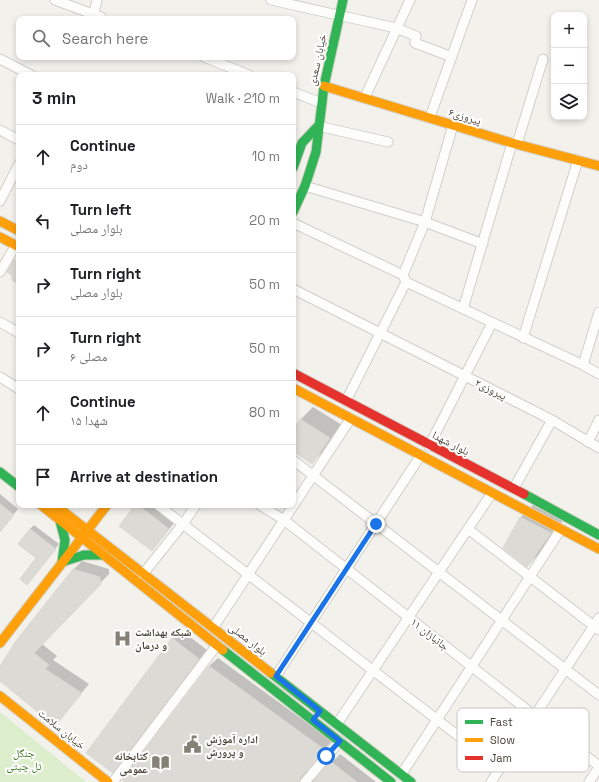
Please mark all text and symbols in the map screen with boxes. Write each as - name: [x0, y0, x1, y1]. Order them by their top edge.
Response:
- map controls: [551, 12, 587, 120]
- button: +: [551, 12, 587, 48]
- search box: [16, 16, 296, 60]
- icon: search: [30, 27, 52, 49]
- text: Search here: [62, 29, 148, 48]
- street label: خیابان سعدی: [305, 33, 329, 87]
- button: −: [551, 48, 587, 84]
- button: layers: [551, 84, 587, 120]
- text: 3 min: [32, 87, 76, 109]
- text: Walk · 210 m: [206, 90, 280, 107]
- street label: پیروزی۶: [447, 104, 483, 128]
- text: Continue: [70, 136, 136, 155]
- icon: ahead: [32, 146, 54, 168]
- text: 10 m: [252, 148, 280, 165]
- text: دوم: [70, 156, 88, 173]
- text: Turn left: [70, 200, 132, 219]
- icon: left: [32, 210, 54, 232]
- text: 20 m: [249, 212, 280, 229]
- text: بلوار مصلی: [70, 220, 122, 237]
- text: Turn right: [70, 264, 141, 283]
- icon: right: [32, 274, 54, 296]
- text: 50 m: [249, 276, 280, 293]
- text: بلوار مصلی: [70, 284, 122, 301]
- text: Turn right: [70, 328, 141, 347]
- icon: right: [32, 338, 54, 360]
- text: 50 m: [249, 340, 280, 357]
- text: مصلی ۶: [70, 348, 107, 365]
- street label: پیروزی۲: [473, 375, 509, 403]
- text: Continue: [70, 392, 136, 411]
- icon: ahead: [32, 402, 54, 424]
- text: 80 m: [249, 404, 280, 421]
- text: شهدا ۱۵: [70, 412, 108, 429]
- street label: بلوار شهدا: [430, 428, 472, 458]
- icon: arrive: [32, 466, 54, 488]
- text: Arrive at destination: [70, 467, 218, 486]
- route end: [367, 515, 385, 533]
- street label: جانبازان ۱۱: [408, 615, 452, 653]
- street label: بلوار مصلی: [226, 620, 270, 658]
- place label: شبکه بهداشت و درمان: [135, 625, 192, 653]
- hospital icon: شبکه بهداشت و درمان: [112, 628, 132, 648]
- street label: خیابان سلامت: [36, 706, 88, 752]
- legend: [457, 708, 589, 772]
- text: Fast: [490, 715, 513, 729]
- place label: اداره آموزش و پرورش: [206, 732, 258, 760]
- text: Slow: [490, 733, 515, 747]
- public building icon: اداره آموزش و پرورش: [183, 735, 203, 755]
- park label: جنگل تل چیتی: [6, 746, 43, 773]
- route start: [317, 747, 335, 765]
- place label: کتابخانه عمومی: [114, 749, 148, 777]
- text: Jam: [490, 751, 512, 765]
- library icon: کتابخانه عمومی: [151, 752, 171, 772]

